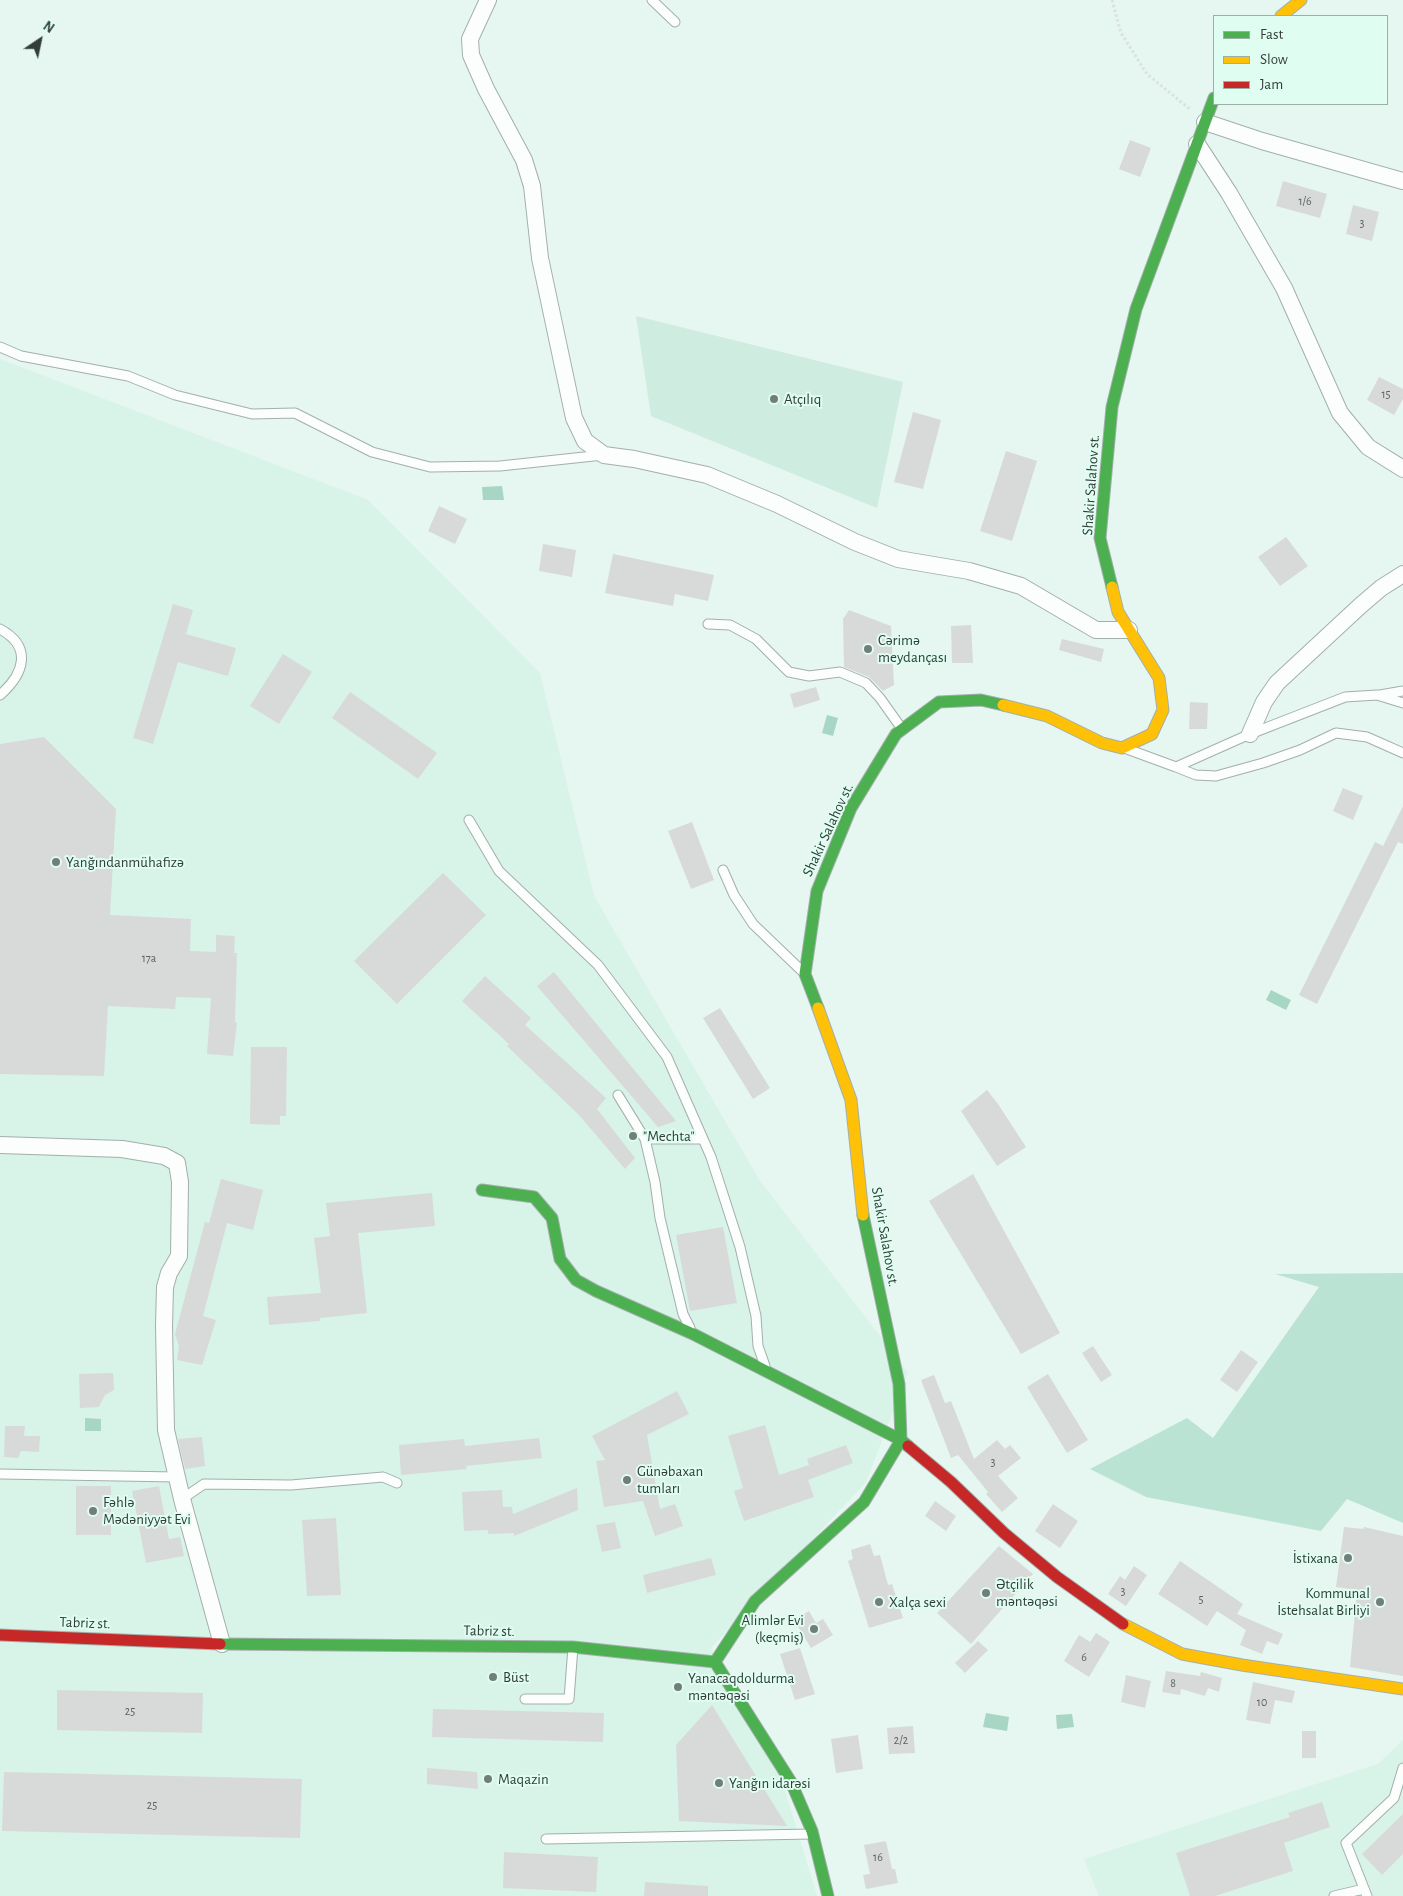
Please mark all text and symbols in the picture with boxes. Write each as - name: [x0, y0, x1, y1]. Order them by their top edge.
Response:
- north arrow: [15, 15, 65, 65]
- legend: [1213, 15, 1388, 105]
- text: N: [40, 19, 56, 36]
- text: Fast: [1260, 27, 1283, 42]
- text: Slow: [1260, 52, 1288, 67]
- text: Jam: [1260, 77, 1283, 92]
- house number: 1/6: [1298, 194, 1312, 208]
- house number: 3: [1360, 216, 1364, 230]
- house number: 15: [1381, 387, 1391, 401]
- place label: Atçılıq: [784, 390, 821, 408]
- marker: Atçılıq: [768, 393, 780, 405]
- street label: Shakir Salahov st.: [1079, 434, 1103, 536]
- place label: Cərimə meydançası: [878, 631, 947, 666]
- marker: Cərimə meydançası: [862, 643, 874, 655]
- street label: Shakir Salahov st.: [799, 780, 857, 880]
- place label: Yanğındanmühafizə: [66, 853, 184, 871]
- marker: Yanğındanmühafizə: [50, 856, 62, 868]
- house number: 17a: [142, 951, 156, 965]
- place label: "Mechta": [643, 1127, 695, 1145]
- marker: "Mechta": [627, 1130, 639, 1142]
- street label: Shakir Salahov st.: [867, 1186, 903, 1288]
- house number: 3: [991, 1455, 995, 1469]
- place label: Günəbaxan tumları: [637, 1462, 703, 1497]
- marker: Günəbaxan tumları: [621, 1474, 633, 1486]
- place label: Fəhlə Mədəniyyət Evi: [103, 1493, 191, 1528]
- marker: Fəhlə Mədəniyyət Evi: [87, 1505, 99, 1517]
- place label: İstixana: [1293, 1549, 1338, 1567]
- marker: İstixana: [1342, 1552, 1354, 1564]
- place label: Ətçilik məntəqəsi: [996, 1575, 1058, 1610]
- house number: 3: [1121, 1584, 1125, 1598]
- place label: Kommunal İstehsalat Birliyi: [1277, 1584, 1370, 1619]
- marker: Ətçilik məntəqəsi: [980, 1587, 992, 1599]
- house number: 5: [1198, 1592, 1204, 1606]
- place label: Xalça sexi: [889, 1593, 946, 1611]
- marker: Xalça sexi: [873, 1596, 885, 1608]
- marker: Kommunal İstehsalat Birliyi: [1374, 1596, 1386, 1608]
- place label: Alimlər Evi (keçmiş): [741, 1611, 804, 1646]
- street label: Tabriz st.: [59, 1613, 111, 1633]
- street label: Tabriz st.: [463, 1622, 515, 1640]
- marker: Alimlər Evi (keçmiş): [808, 1623, 820, 1635]
- house number: 6: [1081, 1650, 1087, 1664]
- place label: Büst: [503, 1668, 529, 1686]
- place label: Yanacaqdoldurma məntəqəsi: [688, 1669, 794, 1704]
- marker: Büst: [487, 1671, 499, 1683]
- house number: 8: [1170, 1676, 1176, 1690]
- marker: Yanacaqdoldurma məntəqəsi: [672, 1681, 684, 1693]
- house number: 10: [1257, 1695, 1267, 1709]
- house number: 25: [125, 1704, 135, 1718]
- house number: 2/2: [894, 1733, 908, 1747]
- place label: Maqazin: [498, 1770, 549, 1788]
- marker: Maqazin: [482, 1773, 494, 1785]
- place label: Yanğın idarəsi: [729, 1774, 811, 1792]
- marker: Yanğın idarəsi: [713, 1777, 725, 1789]
- house number: 25: [147, 1798, 157, 1812]
- house number: 16: [873, 1850, 883, 1864]

